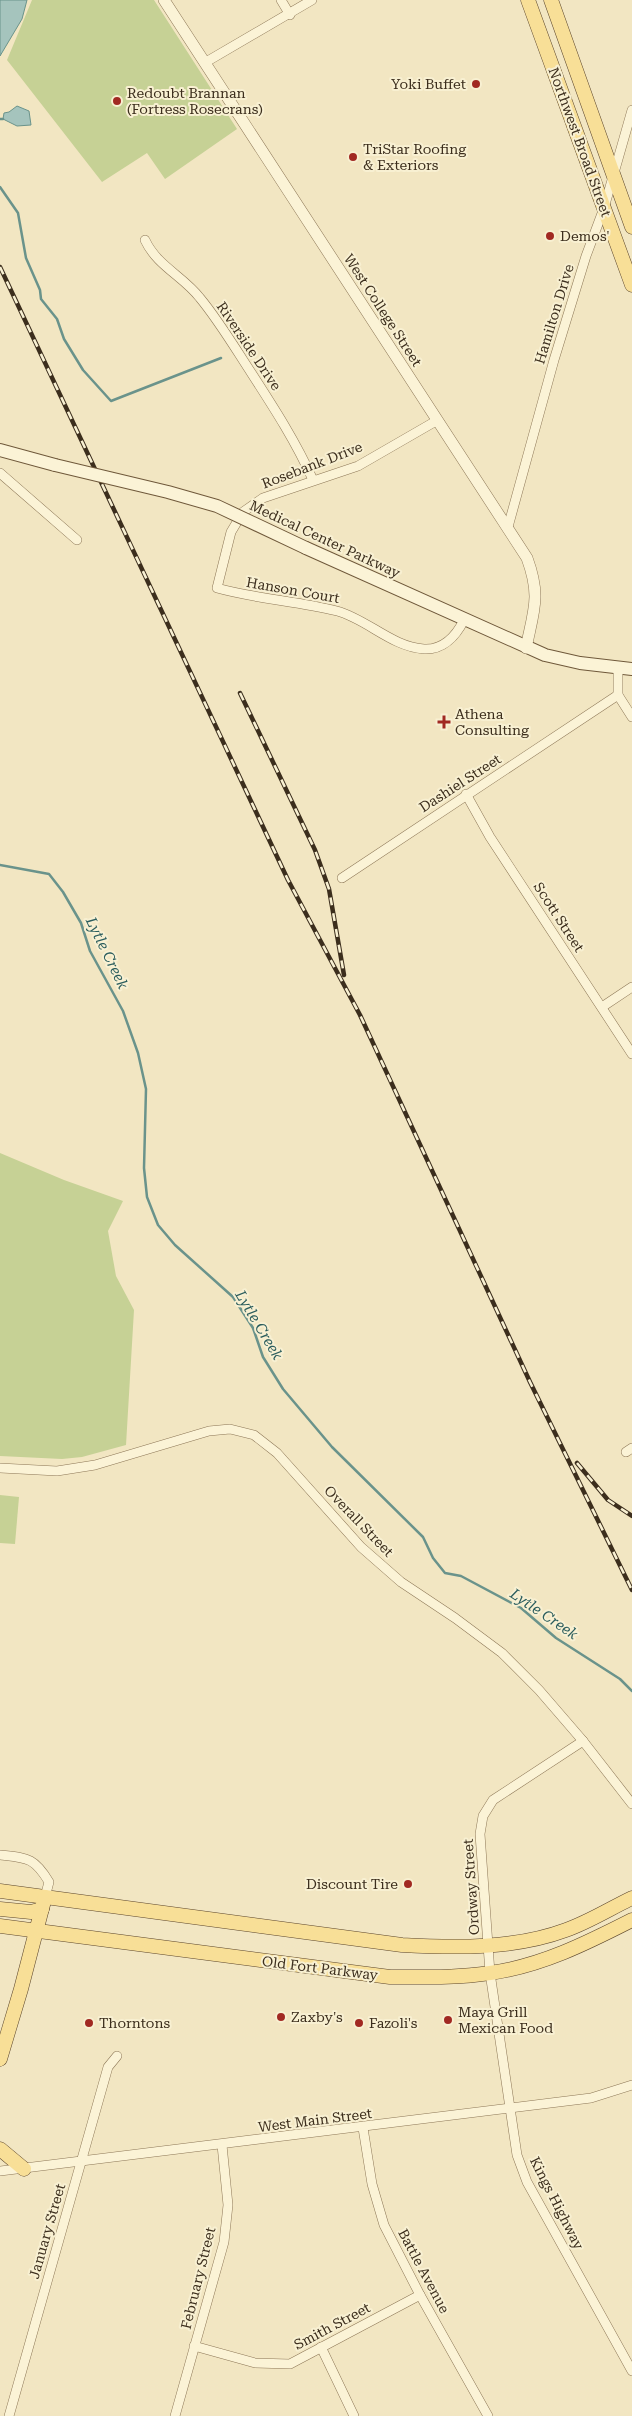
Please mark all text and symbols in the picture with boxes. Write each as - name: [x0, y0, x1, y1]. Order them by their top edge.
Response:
- street label: Northwest Broad Street: [546, 65, 614, 219]
- place label: Yoki Buffet: [391, 76, 466, 92]
- marker: Yoki Buffet: [470, 78, 482, 90]
- place label: Redoubt Brannan (Fortress Rosecrans): [127, 85, 263, 117]
- marker: Redoubt Brannan (Fortress Rosecrans): [111, 95, 123, 107]
- place label: TriStar Roofing & Exteriors: [363, 141, 466, 173]
- marker: TriStar Roofing & Exteriors: [347, 151, 359, 163]
- place label: Demos': [560, 228, 610, 244]
- marker: Demos': [544, 230, 556, 242]
- street label: West College Street: [341, 251, 425, 369]
- street label: Hamilton Drive: [531, 262, 577, 366]
- street label: Riverside Drive: [213, 299, 285, 394]
- street label: Rosebank Drive: [259, 438, 365, 492]
- street label: Medical Center Parkway: [247, 497, 403, 581]
- street label: Hanson Court: [245, 574, 341, 606]
- place label: Athena Consulting: [455, 706, 529, 738]
- marker: Athena Consulting: [437, 715, 451, 729]
- street label: Dashiel Street: [416, 751, 504, 815]
- street label: Scott Street: [531, 879, 587, 955]
- water label: Lytle Creek: [81, 913, 133, 993]
- water label: Lytle Creek: [231, 1286, 287, 1364]
- street label: Overall Street: [321, 1482, 397, 1560]
- water label: Lytle Creek: [506, 1584, 582, 1644]
- street label: Ordway Street: [460, 1838, 482, 1936]
- place label: Discount Tire: [306, 1876, 398, 1892]
- marker: Discount Tire: [402, 1878, 414, 1890]
- street label: Old Fort Parkway: [261, 1953, 380, 1983]
- place label: Maya Grill Mexican Food: [458, 2004, 553, 2036]
- place label: Zaxby's: [291, 2009, 343, 2025]
- marker: Zaxby's: [275, 2011, 287, 2023]
- marker: Maya Grill Mexican Food: [442, 2014, 454, 2026]
- place label: Thorntons: [99, 2015, 170, 2031]
- place label: Fazoli's: [369, 2015, 418, 2031]
- marker: Thorntons: [83, 2017, 95, 2029]
- marker: Fazoli's: [353, 2017, 365, 2029]
- street label: West Main Street: [257, 2105, 373, 2135]
- street label: Kings Highway: [527, 2154, 588, 2253]
- street label: January Street: [26, 2182, 68, 2280]
- street label: February Street: [178, 2225, 218, 2331]
- street label: Battle Avenue: [395, 2226, 453, 2316]
- street label: Smith Street: [291, 2299, 373, 2353]

